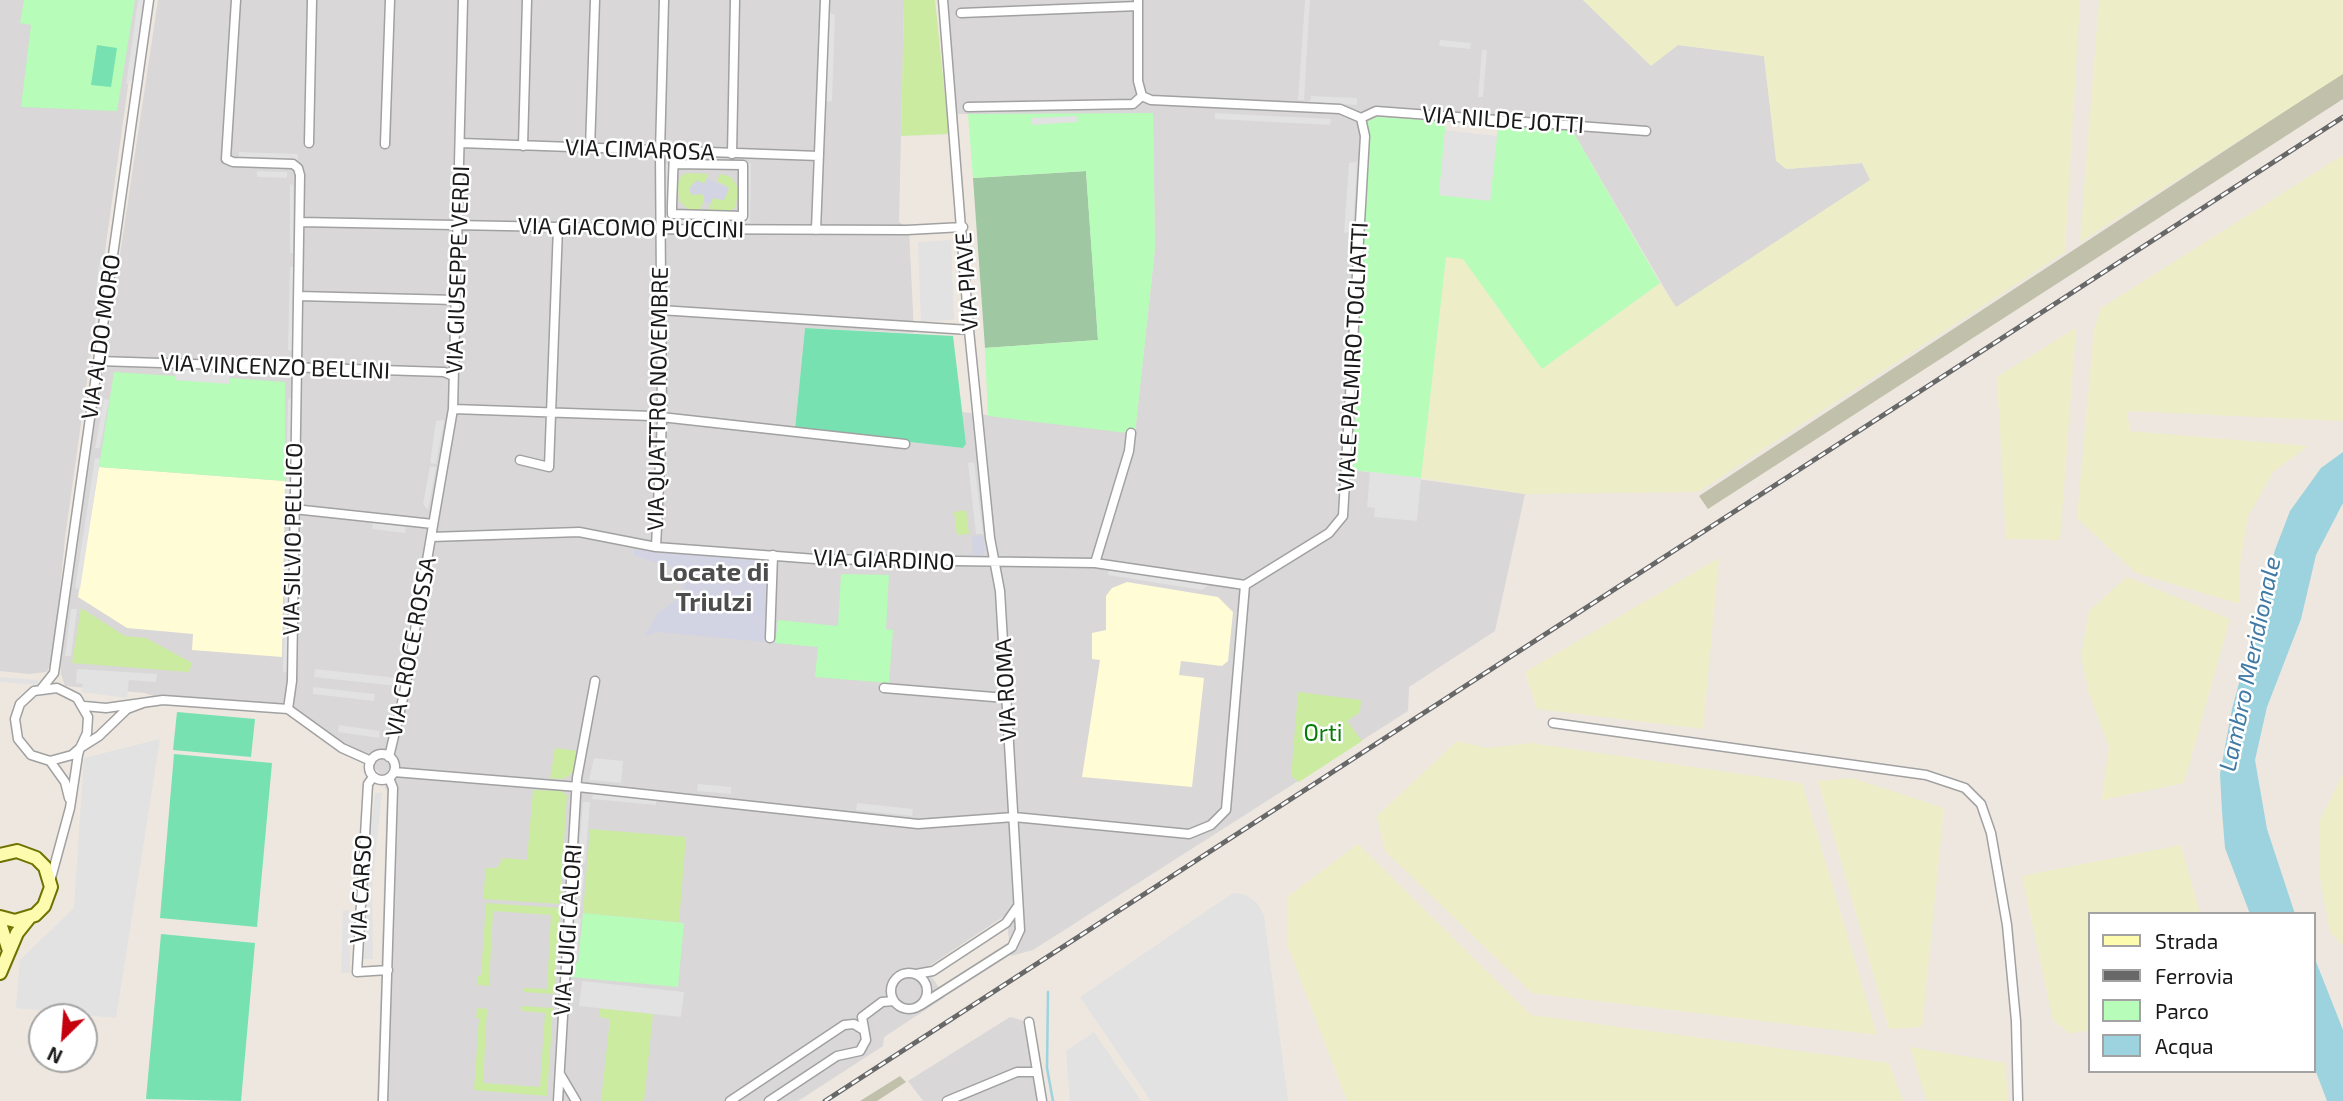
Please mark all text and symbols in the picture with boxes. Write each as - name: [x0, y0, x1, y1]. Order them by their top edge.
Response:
- street label: VIA NILDE JOTTI: [1421, 101, 1585, 139]
- street label: VIA CIMAROSA: [565, 134, 715, 166]
- street label: VIA GIUSEPPE VERDI: [441, 165, 475, 375]
- street label: VIA GIACOMO PUCCINI: [518, 212, 744, 244]
- street label: VIALE PALMIRO TOGLIATTI: [1332, 221, 1374, 493]
- street label: VIA PIAVE: [950, 231, 984, 333]
- street label: VIA ALDO MORO: [76, 253, 126, 421]
- street label: VIA QUATTRO NOVEMBRE: [642, 267, 674, 531]
- street label: VIA VINCENZO BELLINI: [159, 349, 391, 385]
- street label: VIA SILVIO PELLICO: [278, 442, 308, 636]
- street label: VIA GIARDINO: [813, 544, 955, 576]
- water label: Lambro Meridionale: [2213, 554, 2287, 774]
- street label: VIA CROCE ROSSA: [380, 555, 442, 739]
- district label: Locate di Triulzi: [659, 556, 769, 618]
- street label: VIA ROMA: [990, 638, 1022, 742]
- park label: Orti: [1303, 719, 1343, 747]
- street label: VIA CARSO: [344, 834, 378, 944]
- street label: VIA LUIGI CALORI: [548, 843, 588, 1017]
- legend: [2088, 912, 2315, 1073]
- text: Strada: [2155, 928, 2218, 953]
- text: Ferrovia: [2155, 963, 2234, 988]
- text: Parco: [2155, 998, 2209, 1023]
- north arrow: [28, 1003, 98, 1073]
- text: Acqua: [2155, 1033, 2214, 1058]
- text: N: [44, 1042, 66, 1069]

